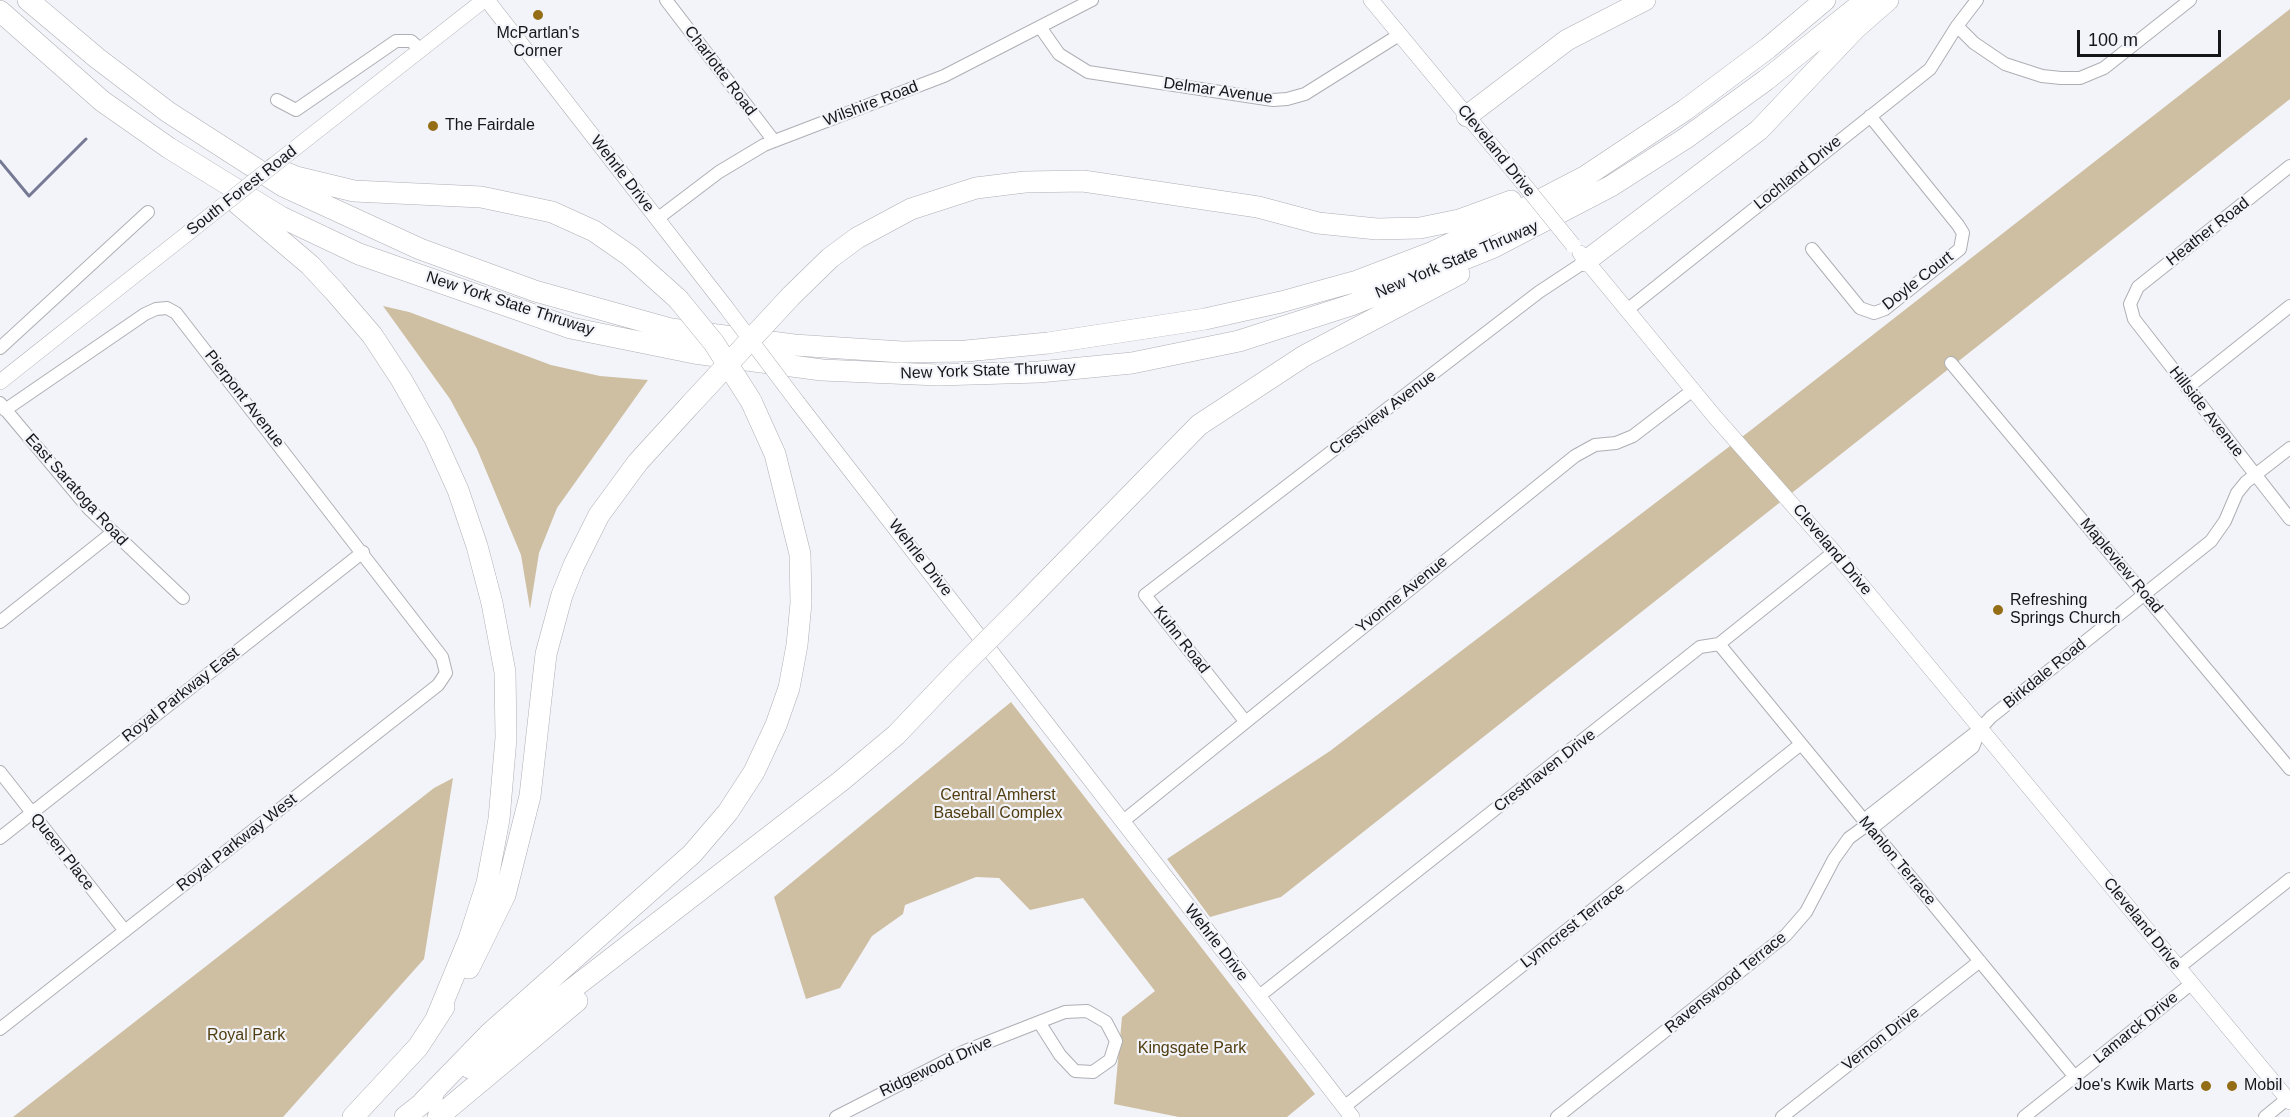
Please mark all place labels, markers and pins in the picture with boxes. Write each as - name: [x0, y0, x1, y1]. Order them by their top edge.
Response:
- marker: McPartlan's Corner: [531, 8, 545, 22]
- place label: McPartlan's Corner: [496, 24, 580, 62]
- place label: The Fairdale: [445, 116, 535, 136]
- marker: The Fairdale: [426, 119, 440, 133]
- place label: Refreshing Springs Church: [2010, 591, 2120, 629]
- marker: Refreshing Springs Church: [1991, 603, 2005, 617]
- place label: Joe's Kwik Marts: [2074, 1076, 2194, 1096]
- place label: Mobil: [2244, 1076, 2282, 1096]
- marker: Joe's Kwik Marts: [2199, 1079, 2213, 1093]
- marker: Mobil: [2225, 1079, 2239, 1093]

